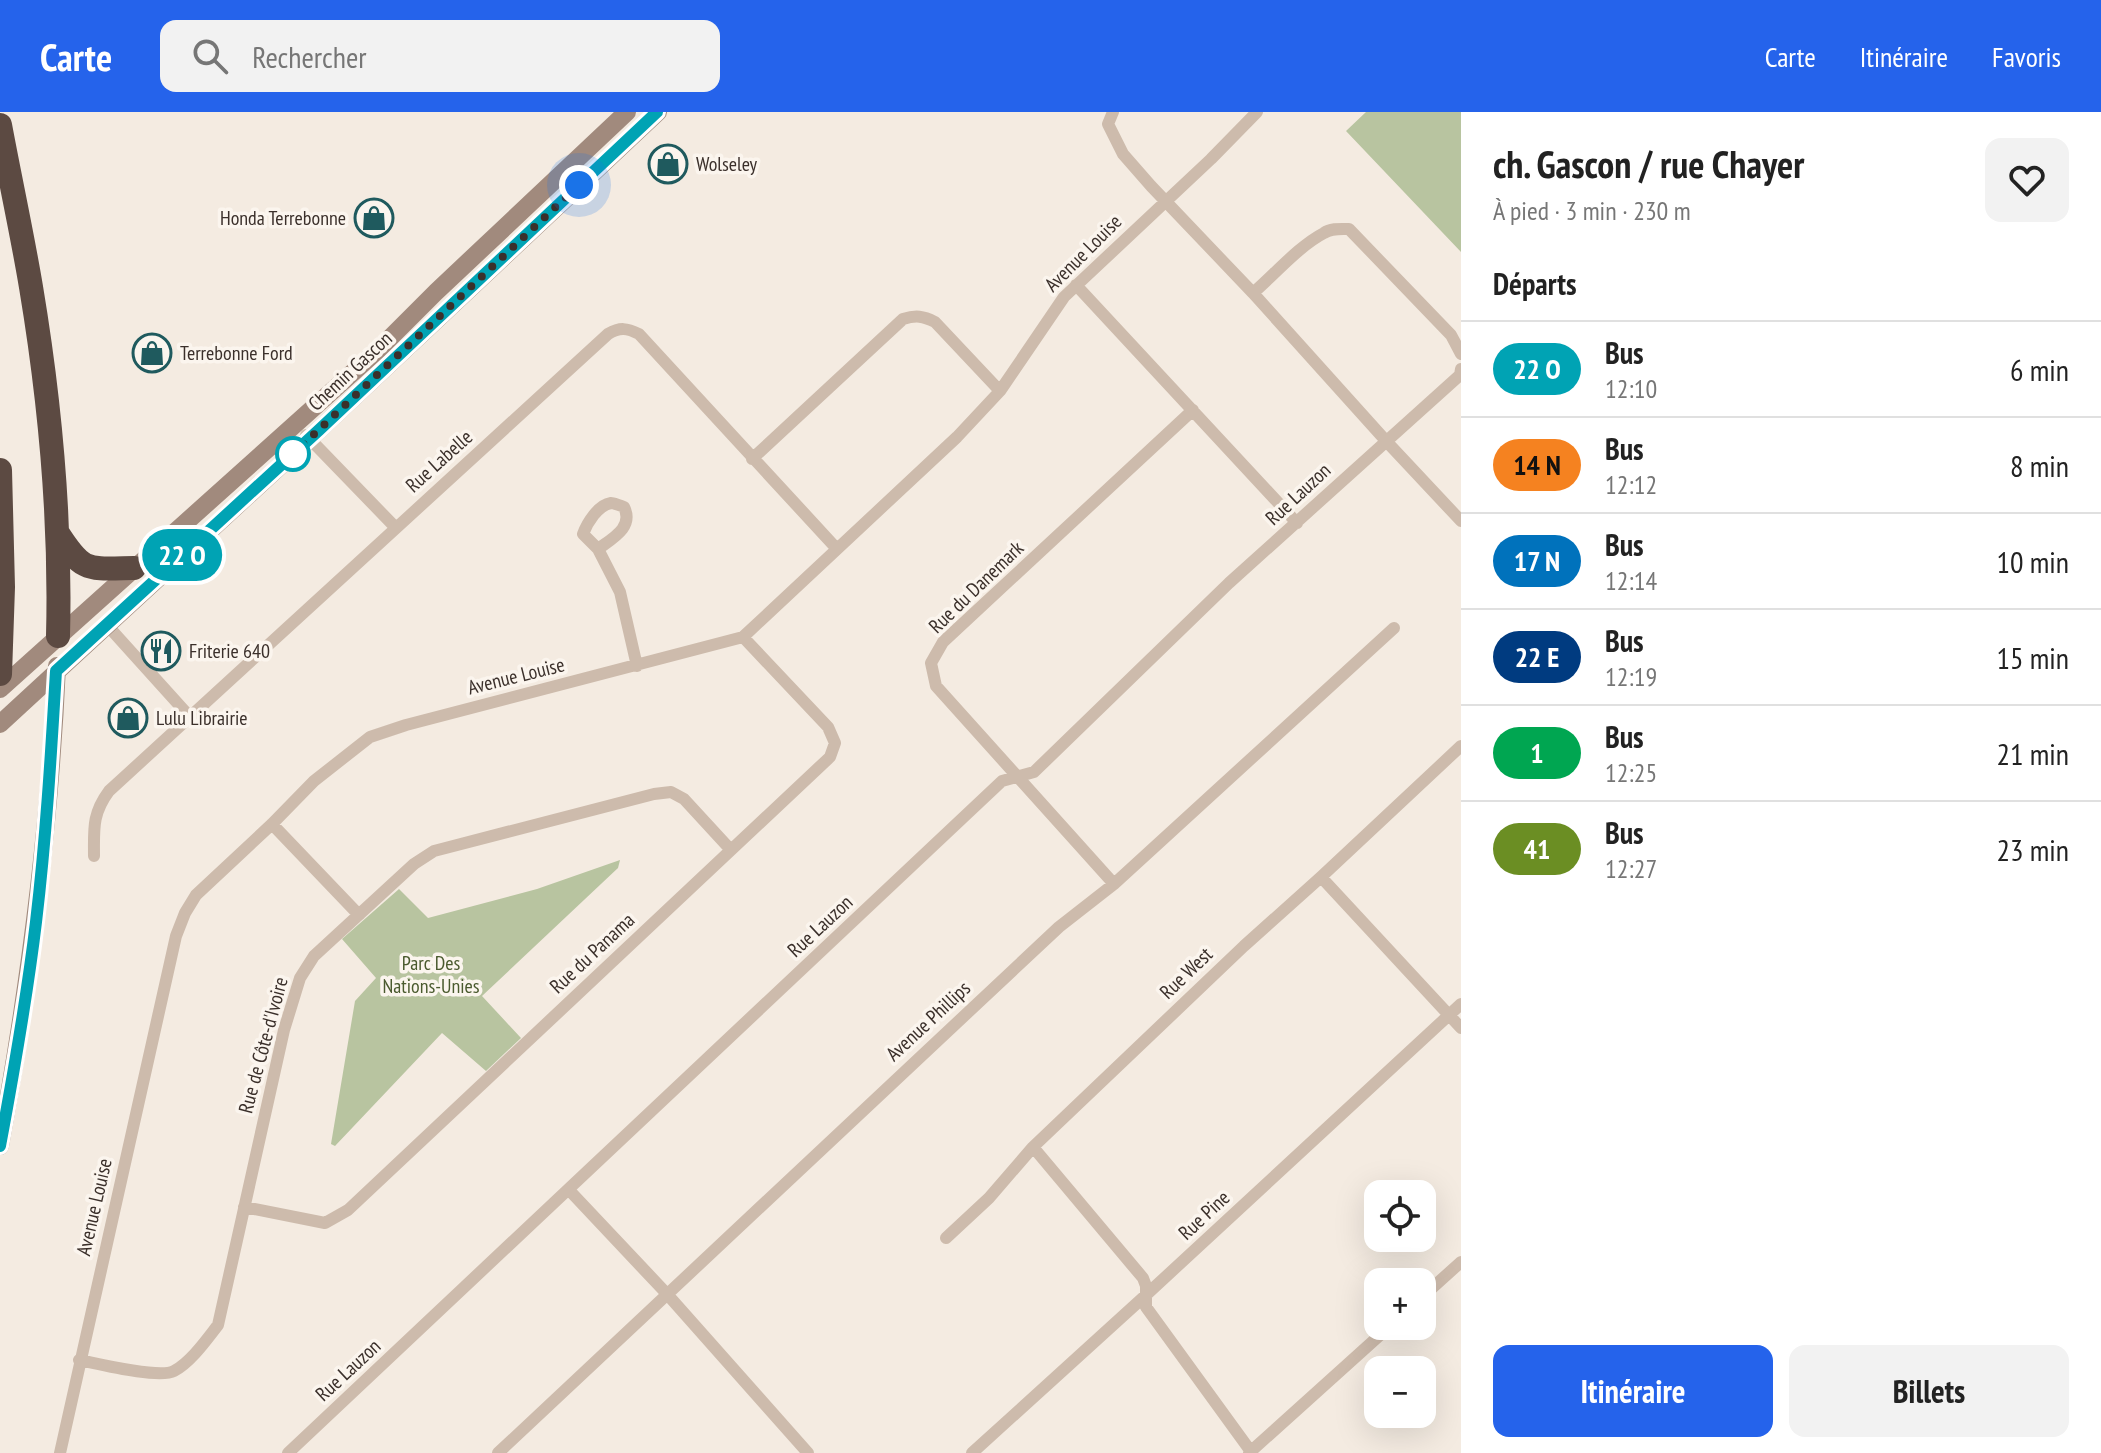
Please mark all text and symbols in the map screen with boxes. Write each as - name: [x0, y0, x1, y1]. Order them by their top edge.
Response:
- search box: [160, 20, 720, 92]
- text: Carte: [40, 32, 112, 81]
- icon: search: [188, 34, 232, 78]
- text: Rechercher: [252, 37, 367, 76]
- text: Carte: [1765, 38, 1816, 75]
- text: Itinéraire: [1860, 38, 1948, 75]
- text: Favoris: [1992, 38, 2061, 75]
- button: heart: [1985, 138, 2069, 222]
- text: ch. Gascon / rue Chayer: [1493, 139, 1804, 188]
- shop icon: Wolseley: [647, 143, 689, 185]
- place label: Wolseley: [696, 151, 758, 177]
- your location: [559, 165, 599, 205]
- text: À pied · 3 min · 230 m: [1493, 194, 1691, 227]
- shop icon: Honda Terrebonne: [353, 197, 395, 239]
- place label: Honda Terrebonne: [220, 205, 346, 231]
- street label: Avenue Louise: [1039, 209, 1127, 297]
- text: Départs: [1493, 264, 1576, 303]
- street label: Chemin Gascon: [303, 326, 397, 416]
- shop icon: Terrebonne Ford: [131, 332, 173, 374]
- text: Bus: [1605, 333, 1644, 372]
- place label: Terrebonne Ford: [180, 340, 293, 366]
- text: 22 O: [1513, 350, 1561, 387]
- text: 6 min: [2010, 350, 2069, 389]
- text: 12:10: [1605, 372, 1657, 405]
- street label: Rue Labelle: [400, 424, 478, 498]
- text: Bus: [1605, 429, 1644, 468]
- unlabelled marker: [276, 437, 310, 471]
- text: 14 N: [1513, 446, 1561, 483]
- text: 8 min: [2010, 446, 2069, 485]
- street label: Rue Lauzon: [1260, 457, 1336, 531]
- text: 12:12: [1605, 468, 1657, 501]
- text: Bus: [1605, 525, 1644, 564]
- line badge: 22 O: [126, 529, 238, 581]
- street label: Rue du Danemark: [923, 535, 1029, 639]
- text: 22 O: [158, 536, 206, 573]
- text: 17 N: [1514, 542, 1560, 579]
- text: 10 min: [1996, 542, 2069, 581]
- text: 12:14: [1605, 564, 1657, 597]
- text: Bus: [1605, 621, 1644, 660]
- restaurant icon: Friterie 640: [140, 630, 182, 672]
- place label: Friterie 640: [189, 638, 270, 664]
- text: 22 E: [1515, 638, 1559, 675]
- text: 15 min: [1996, 638, 2069, 677]
- street label: Avenue Louise: [465, 651, 567, 701]
- text: 12:19: [1605, 660, 1657, 693]
- shop icon: Lulu Librairie: [107, 697, 149, 739]
- place label: Lulu Librairie: [156, 705, 248, 731]
- text: Bus: [1605, 717, 1644, 756]
- text: 1: [1530, 734, 1544, 771]
- text: 21 min: [1996, 734, 2069, 773]
- text: 12:25: [1605, 756, 1657, 789]
- text: Bus: [1605, 813, 1644, 852]
- text: 41: [1524, 830, 1550, 867]
- text: 23 min: [1996, 830, 2069, 869]
- text: 12:27: [1605, 852, 1657, 885]
- street label: Rue Lauzon: [782, 889, 858, 963]
- street label: Rue du Panama: [544, 907, 640, 999]
- street label: Rue West: [1154, 941, 1218, 1004]
- park label: Parc Des Nations-Unies: [382, 950, 480, 999]
- street label: Rue de Côte-d'Ivoire: [232, 974, 294, 1116]
- street label: Avenue Phillips: [880, 975, 976, 1067]
- street label: Avenue Louise: [70, 1156, 118, 1258]
- map controls: [1364, 1180, 1436, 1428]
- button: locate: [1364, 1180, 1436, 1252]
- street label: Rue Pine: [1173, 1185, 1235, 1245]
- button: +: [1364, 1268, 1436, 1340]
- street label: Rue Lauzon: [310, 1333, 386, 1407]
- button: Itinéraire: [1493, 1345, 1773, 1437]
- button: Billets: [1789, 1345, 2069, 1437]
- button: −: [1364, 1356, 1436, 1428]

